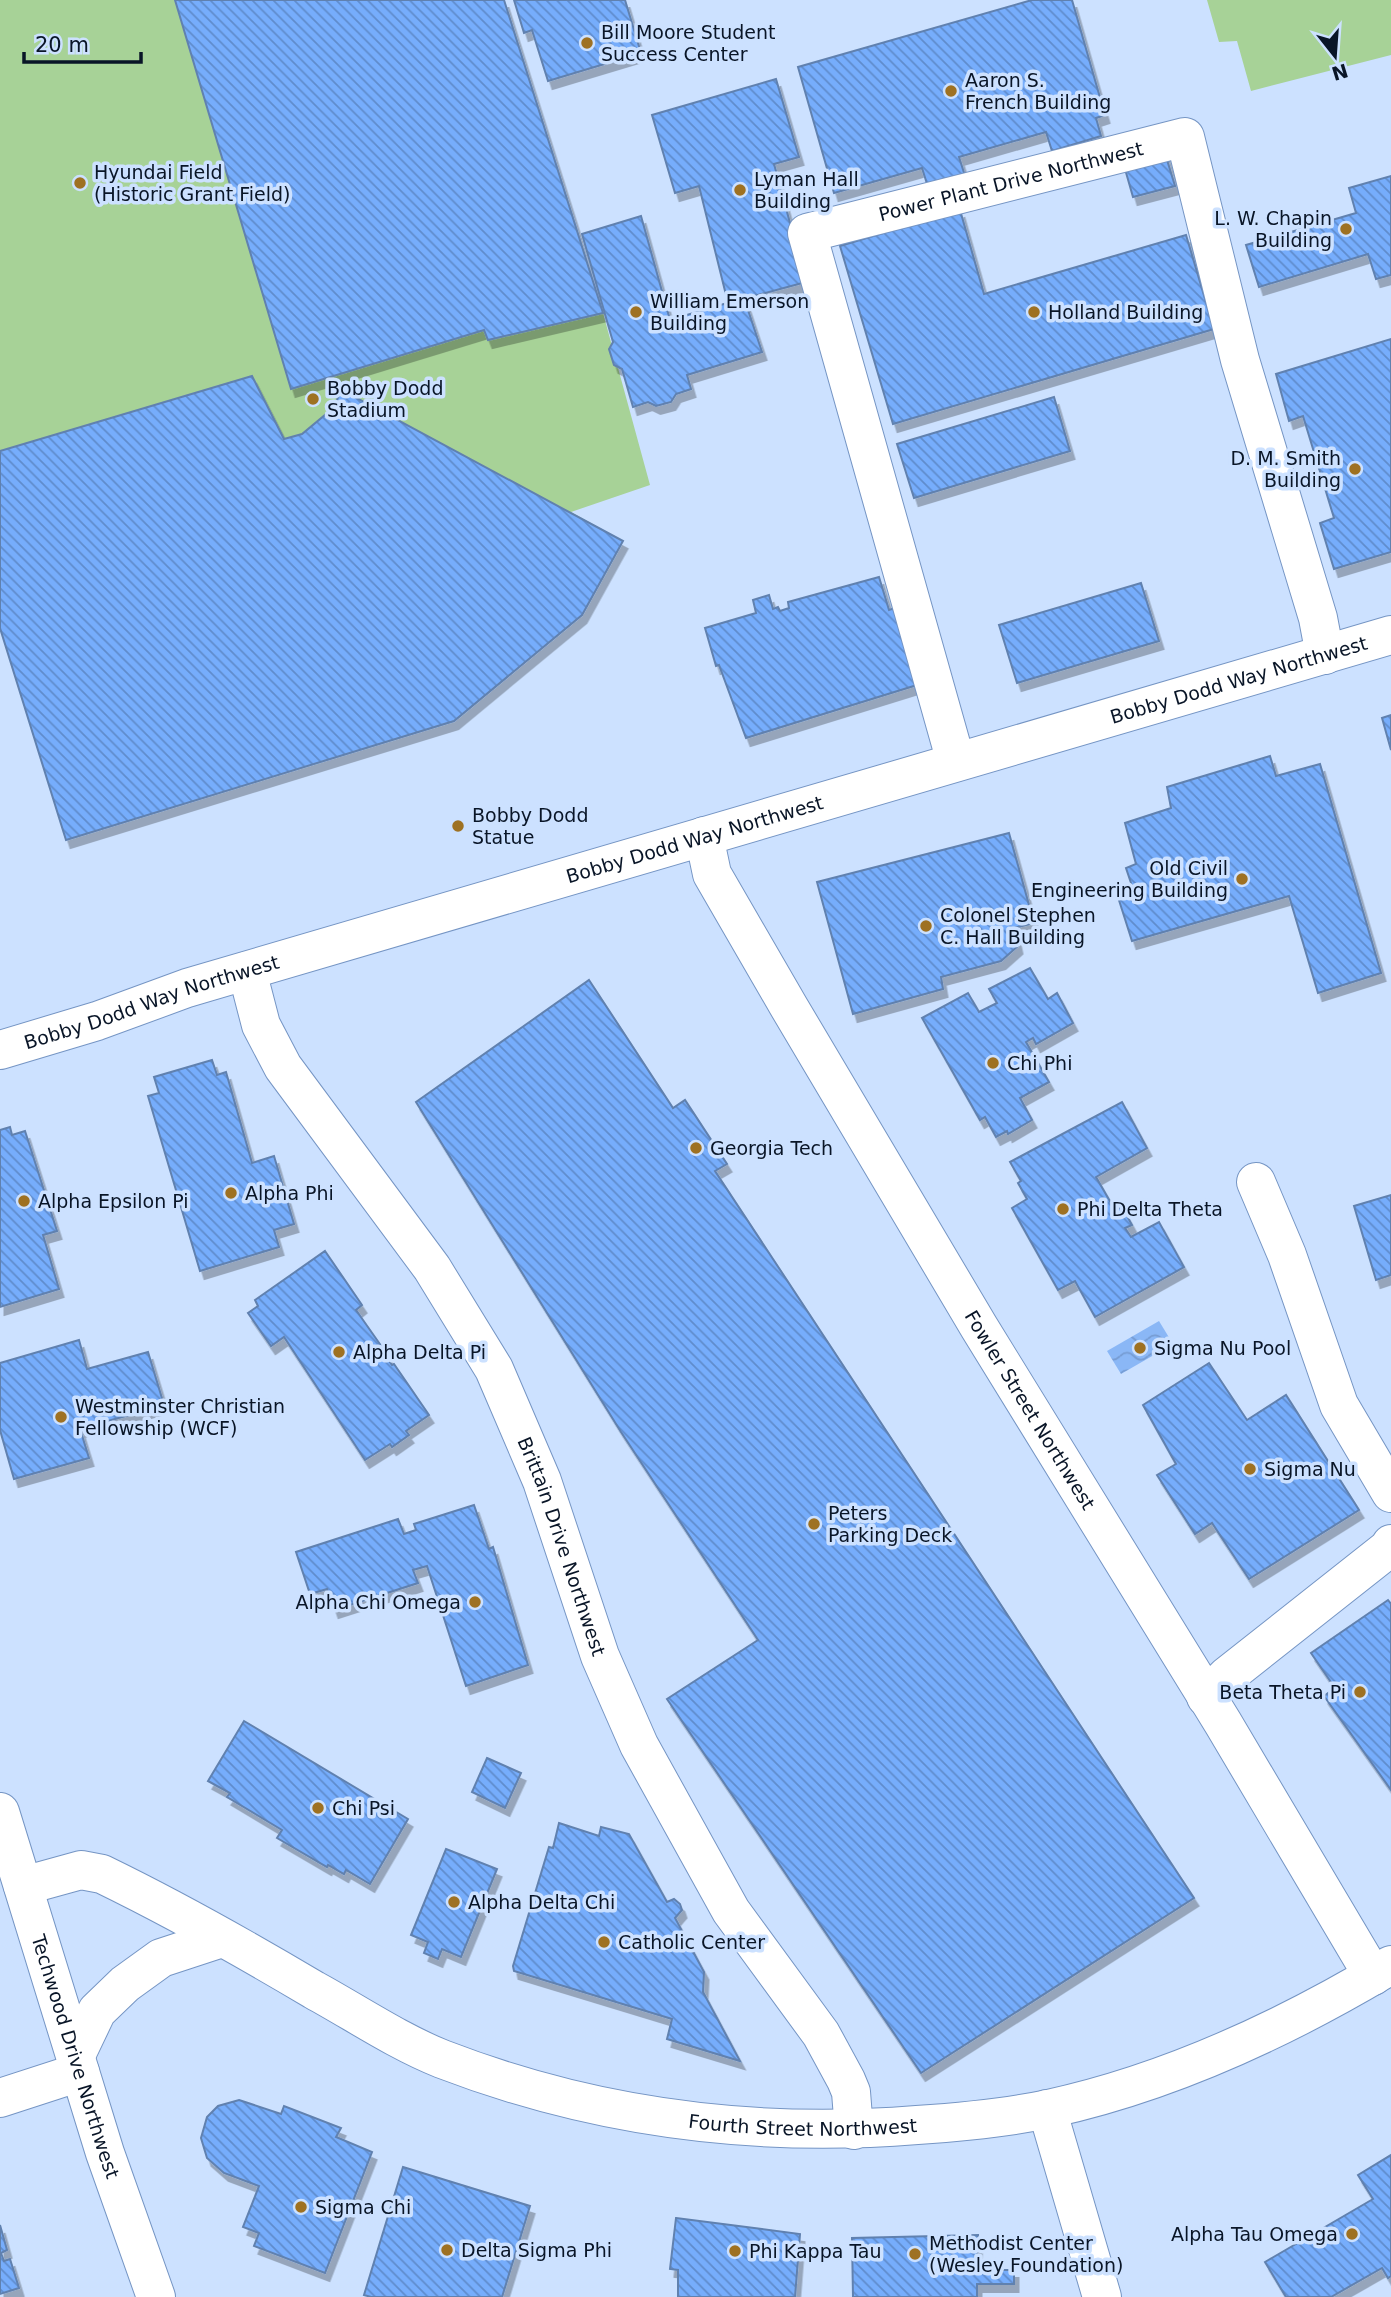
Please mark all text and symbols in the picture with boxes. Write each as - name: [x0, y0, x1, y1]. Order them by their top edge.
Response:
- scale bar: [24, 21, 142, 65]
- place label: Bill Moore Student Success Center: [601, 21, 775, 65]
- north arrow: [1300, 21, 1370, 91]
- text: 20 m: [35, 33, 89, 57]
- marker: Bill Moore Student Success Center: [579, 35, 595, 51]
- text: N: [1329, 59, 1351, 85]
- place label: Aaron S. French Building: [965, 69, 1111, 113]
- marker: Aaron S. French Building: [943, 83, 959, 99]
- street label: Power Plant Drive Northwest: [876, 137, 1145, 225]
- place label: Hyundai Field (Historic Grant Field): [94, 161, 291, 205]
- place label: Lyman Hall Building: [754, 168, 859, 212]
- marker: Hyundai Field (Historic Grant Field): [72, 175, 88, 191]
- marker: Lyman Hall Building: [732, 182, 748, 198]
- place label: L. W. Chapin Building: [1214, 207, 1332, 251]
- marker: L. W. Chapin Building: [1338, 221, 1354, 237]
- place label: William Emerson Building: [650, 290, 809, 334]
- place label: Holland Building: [1048, 301, 1203, 323]
- marker: William Emerson Building: [628, 304, 644, 320]
- marker: Holland Building: [1026, 304, 1042, 320]
- place label: Bobby Dodd Stadium: [327, 377, 443, 421]
- marker: Bobby Dodd Stadium: [305, 391, 321, 407]
- place label: D. M. Smith Building: [1230, 447, 1341, 491]
- marker: D. M. Smith Building: [1347, 461, 1363, 477]
- street label: Bobby Dodd Way Northwest: [1108, 632, 1370, 728]
- street label: Bobby Dodd Way Northwest: [563, 791, 826, 887]
- place label: Bobby Dodd Statue: [472, 804, 588, 848]
- marker: Bobby Dodd Statue: [450, 818, 466, 834]
- place label: Old Civil Engineering Building: [1031, 857, 1228, 901]
- marker: Old Civil Engineering Building: [1234, 871, 1250, 887]
- place label: Colonel Stephen C. Hall Building: [940, 904, 1096, 948]
- marker: Colonel Stephen C. Hall Building: [918, 918, 934, 934]
- street label: Bobby Dodd Way Northwest: [21, 951, 282, 1053]
- place label: Chi Phi: [1007, 1052, 1072, 1074]
- marker: Chi Phi: [985, 1055, 1001, 1071]
- place label: Georgia Tech: [710, 1137, 833, 1159]
- marker: Georgia Tech: [688, 1140, 704, 1156]
- place label: Alpha Phi: [245, 1182, 334, 1204]
- marker: Alpha Phi: [223, 1185, 239, 1201]
- place label: Alpha Epsilon Pi: [38, 1190, 189, 1212]
- marker: Alpha Epsilon Pi: [16, 1193, 32, 1209]
- place label: Phi Delta Theta: [1077, 1198, 1223, 1220]
- marker: Phi Delta Theta: [1055, 1201, 1071, 1217]
- street label: Fowler Street Northwest: [961, 1306, 1100, 1513]
- place label: Sigma Nu Pool: [1154, 1337, 1291, 1359]
- marker: Sigma Nu Pool: [1132, 1340, 1148, 1356]
- place label: Alpha Delta Pi: [353, 1341, 486, 1363]
- marker: Alpha Delta Pi: [331, 1344, 347, 1360]
- place label: Westminster Christian Fellowship (WCF): [75, 1395, 285, 1439]
- marker: Westminster Christian Fellowship (WCF): [53, 1409, 69, 1425]
- street label: Brittain Drive Northwest: [513, 1433, 610, 1659]
- place label: Sigma Nu: [1264, 1458, 1356, 1480]
- marker: Sigma Nu: [1242, 1461, 1258, 1477]
- place label: Peters Parking Deck: [828, 1502, 952, 1546]
- marker: Peters Parking Deck: [806, 1516, 822, 1532]
- place label: Alpha Chi Omega: [295, 1591, 461, 1613]
- marker: Alpha Chi Omega: [467, 1594, 483, 1610]
- place label: Beta Theta Pi: [1219, 1681, 1346, 1703]
- marker: Beta Theta Pi: [1352, 1684, 1368, 1700]
- place label: Chi Psi: [332, 1797, 395, 1819]
- marker: Chi Psi: [310, 1800, 326, 1816]
- place label: Alpha Delta Chi: [468, 1891, 615, 1913]
- marker: Alpha Delta Chi: [446, 1894, 462, 1910]
- street label: Techwood Drive Northwest: [27, 1931, 124, 2181]
- place label: Catholic Center: [618, 1931, 765, 1953]
- marker: Catholic Center: [596, 1934, 612, 1950]
- street label: Fourth Street Northwest: [687, 2110, 918, 2140]
- place label: Sigma Chi: [315, 2196, 411, 2218]
- marker: Sigma Chi: [293, 2199, 309, 2215]
- place label: Alpha Tau Omega: [1171, 2223, 1338, 2245]
- marker: Alpha Tau Omega: [1344, 2226, 1360, 2242]
- place label: Methodist Center (Wesley Foundation): [929, 2232, 1123, 2276]
- place label: Delta Sigma Phi: [461, 2239, 612, 2261]
- place label: Phi Kappa Tau: [749, 2240, 882, 2262]
- marker: Delta Sigma Phi: [439, 2242, 455, 2258]
- marker: Phi Kappa Tau: [727, 2243, 743, 2259]
- marker: Methodist Center (Wesley Foundation): [907, 2246, 923, 2262]

